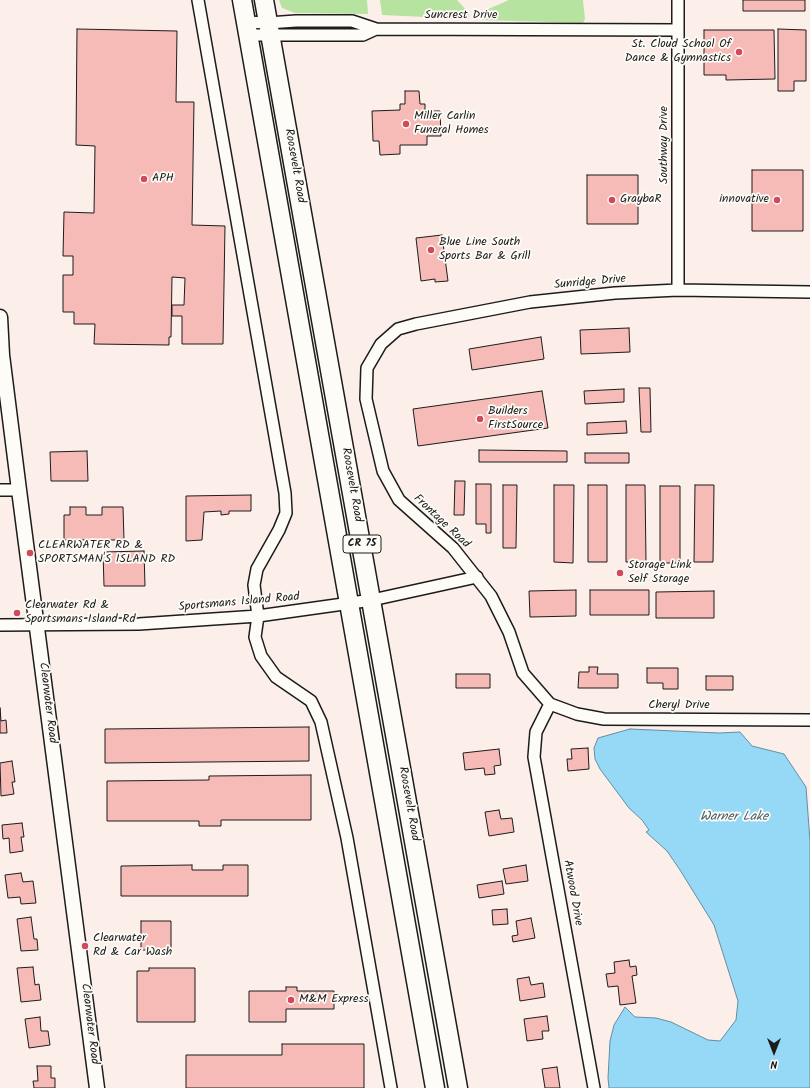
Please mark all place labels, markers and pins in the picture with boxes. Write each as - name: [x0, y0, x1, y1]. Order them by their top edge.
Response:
- place label: St. Cloud School Of Dance & Gymnastics: [625, 38, 731, 66]
- marker: St. Cloud School Of Dance & Gymnastics: [734, 47, 744, 57]
- place label: Miller Carlin Funeral Homes: [414, 110, 489, 138]
- marker: Miller Carlin Funeral Homes: [401, 119, 411, 129]
- place label: APH: [152, 172, 174, 186]
- marker: APH: [139, 174, 149, 184]
- place label: GraybaR: [620, 193, 661, 207]
- place label: innovative: [719, 193, 769, 207]
- marker: GraybaR: [607, 195, 617, 205]
- marker: innovative: [772, 195, 782, 205]
- place label: Blue Line South Sports Bar & Grill: [439, 236, 530, 264]
- marker: Blue Line South Sports Bar & Grill: [426, 245, 436, 255]
- place label: Builders FirstSource: [488, 405, 543, 433]
- marker: Builders FirstSource: [475, 414, 485, 424]
- place label: CLEARWATER RD & SPORTSMAN'S ISLAND RD: [38, 539, 175, 567]
- marker: CLEARWATER RD & SPORTSMAN'S ISLAND RD: [25, 548, 35, 558]
- place label: Storage Link Self Storage: [628, 559, 691, 587]
- marker: Storage Link Self Storage: [615, 568, 625, 578]
- place label: Clearwater Rd & Sportsmans Island Rd: [25, 599, 135, 627]
- marker: Clearwater Rd & Sportsmans Island Rd: [12, 608, 22, 618]
- place label: Clearwater Rd & Car Wash: [93, 932, 172, 960]
- marker: Clearwater Rd & Car Wash: [80, 941, 90, 951]
- place label: M&M Express: [299, 993, 369, 1007]
- marker: M&M Express: [286, 995, 296, 1005]

